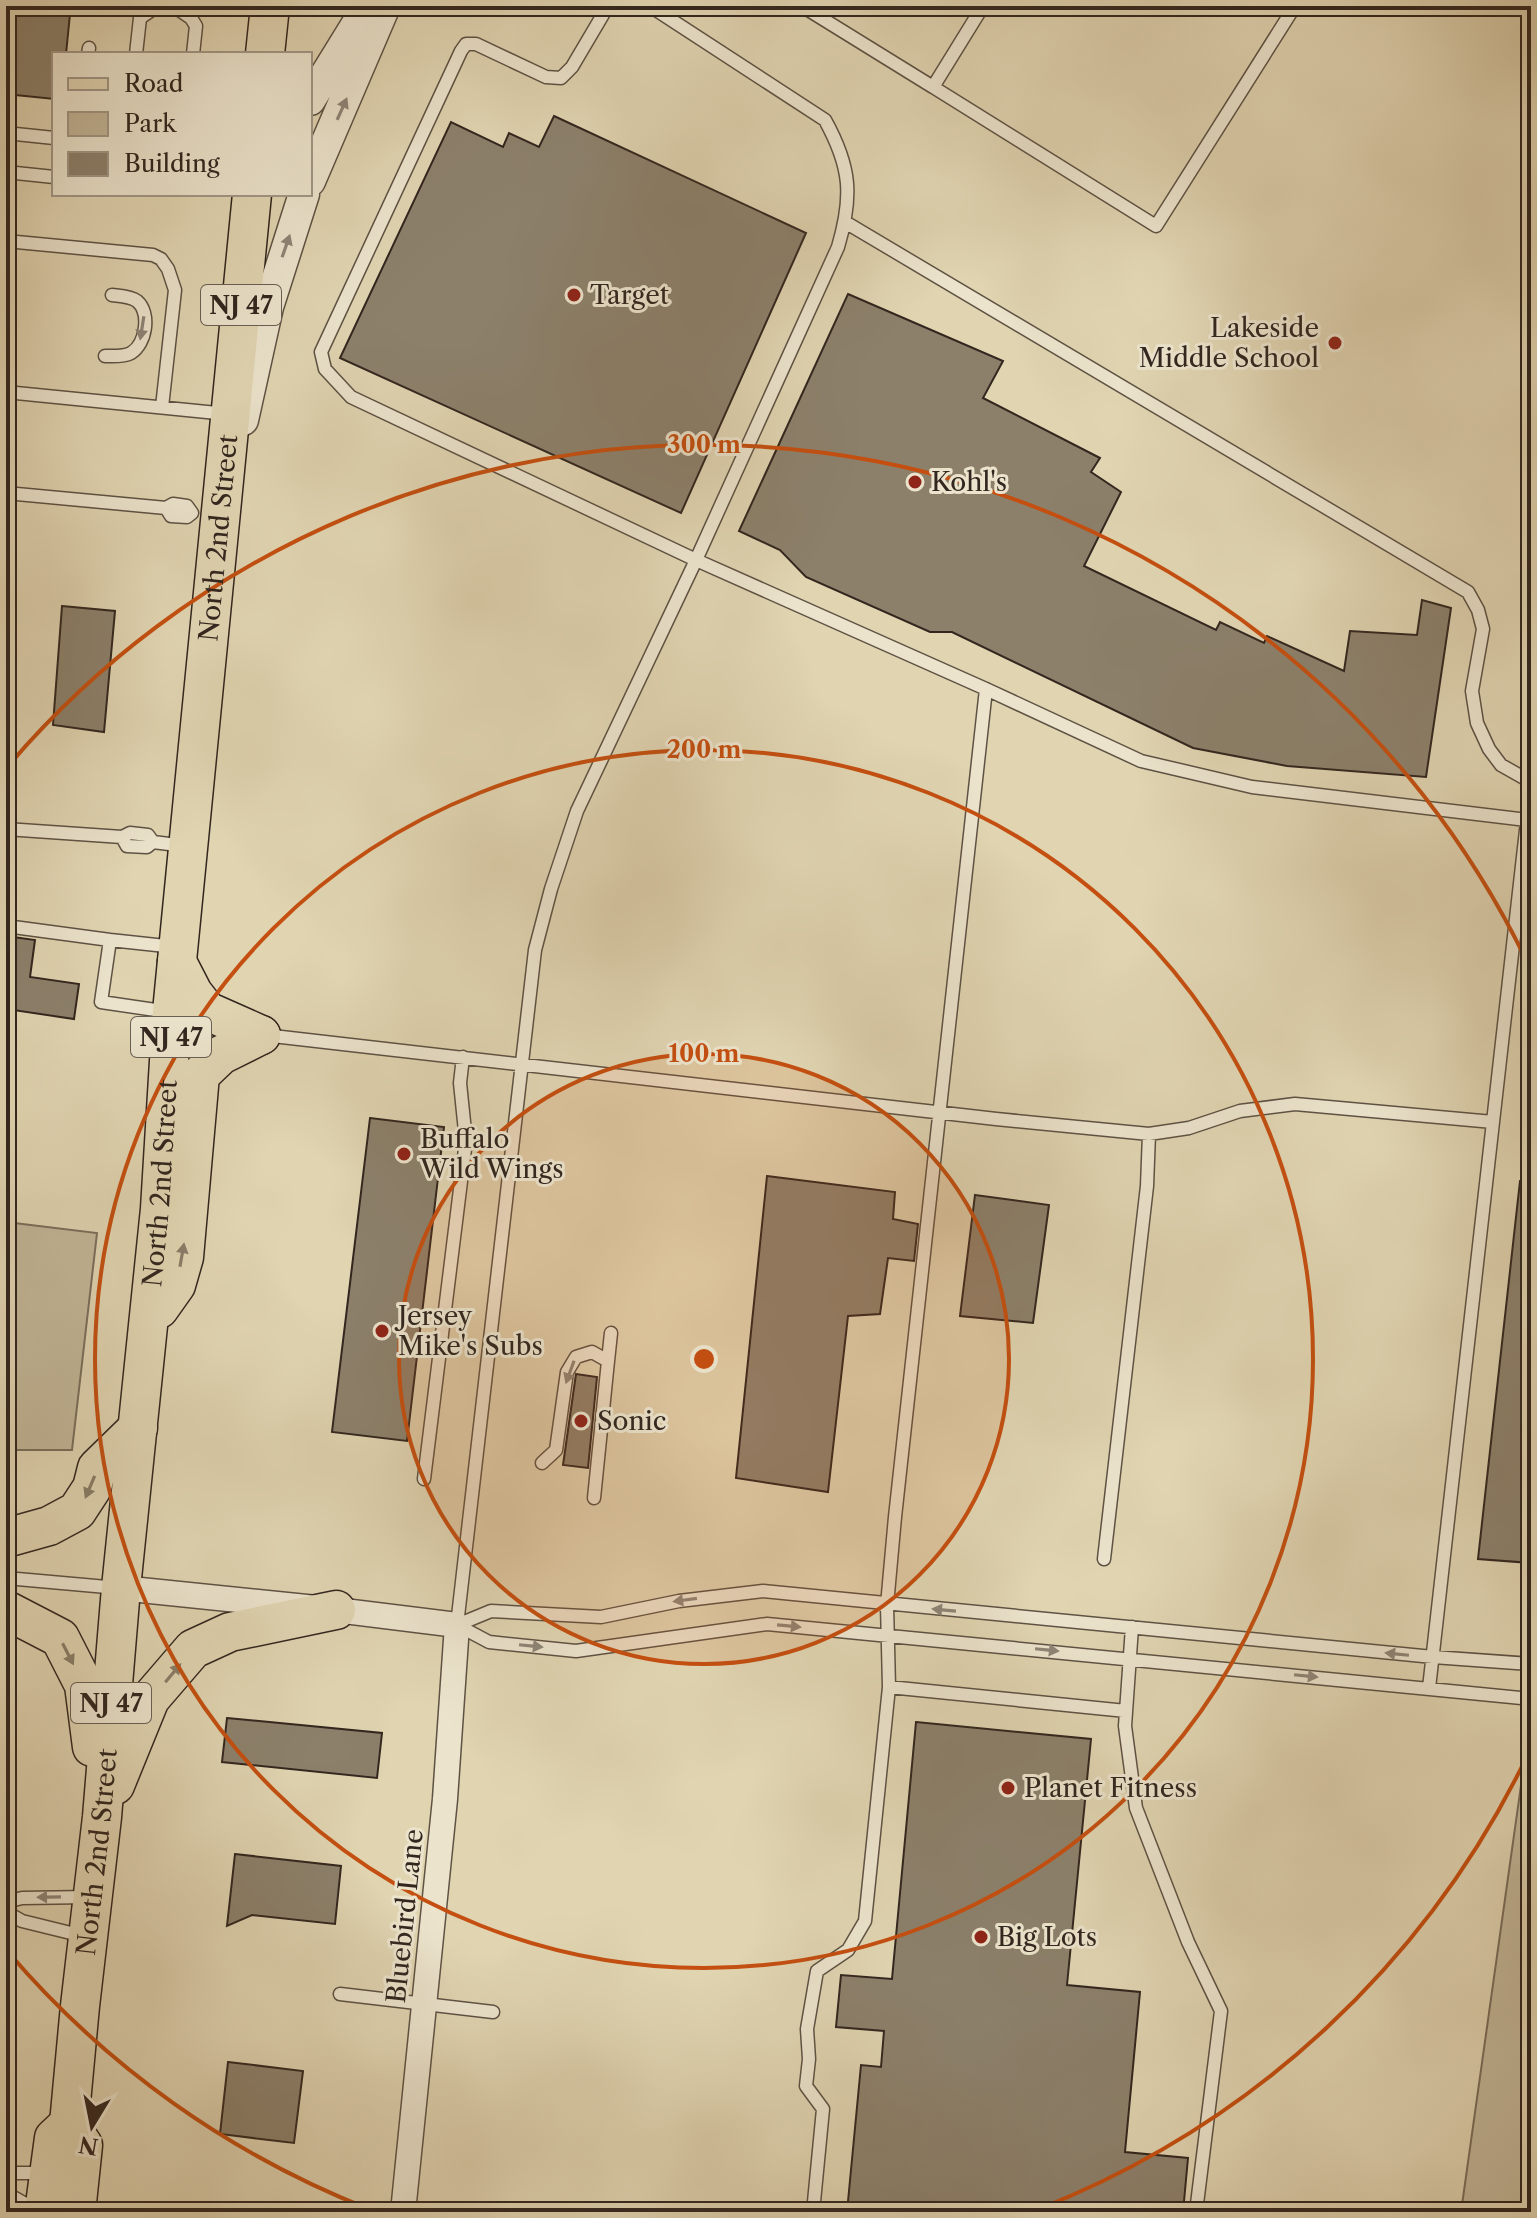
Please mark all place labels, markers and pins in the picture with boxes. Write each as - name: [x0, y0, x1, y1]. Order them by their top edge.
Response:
- place label: Target: [590, 279, 670, 311]
- marker: Target: [565, 286, 583, 304]
- place label: Lakeside Middle School: [1139, 312, 1319, 374]
- marker: Lakeside Middle School: [1326, 334, 1344, 352]
- place label: Kohl's: [931, 466, 1007, 498]
- marker: Kohl's: [906, 473, 924, 491]
- place label: Buffalo Wild Wings: [419, 1123, 564, 1185]
- marker: Buffalo Wild Wings: [395, 1145, 413, 1163]
- place label: Jersey Mike's Subs: [394, 1300, 543, 1362]
- marker: Jersey Mike's Subs: [373, 1322, 391, 1340]
- centre of rings: [690, 1345, 718, 1373]
- place label: Sonic: [597, 1405, 666, 1437]
- marker: Sonic: [572, 1412, 590, 1430]
- place label: Planet Fitness: [1024, 1772, 1197, 1804]
- marker: Planet Fitness: [999, 1779, 1017, 1797]
- place label: Big Lots: [997, 1921, 1097, 1953]
- marker: Big Lots: [972, 1928, 990, 1946]

